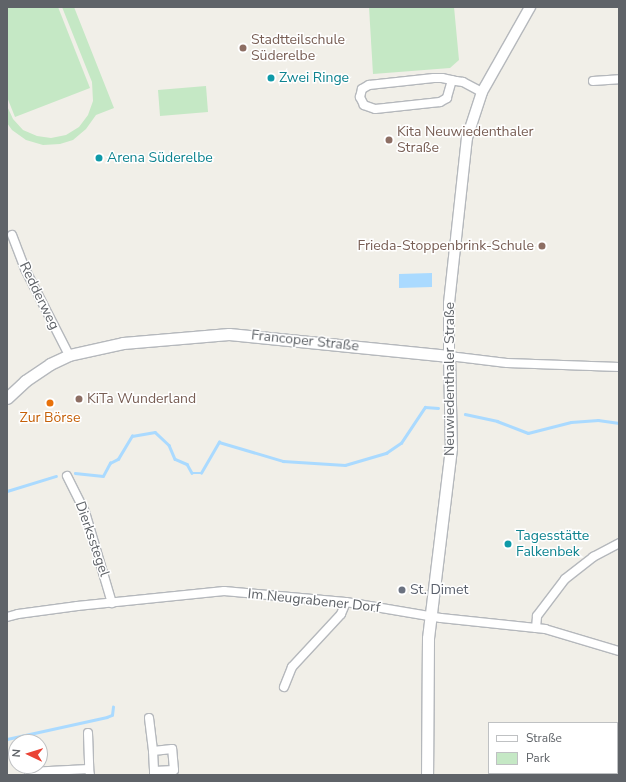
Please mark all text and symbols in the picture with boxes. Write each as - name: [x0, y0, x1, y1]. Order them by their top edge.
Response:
- place label: Stadtteilschule Süderelbe: [251, 32, 345, 64]
- marker: Stadtteilschule Süderelbe: [238, 43, 248, 53]
- place label: Zwei Ringe: [279, 70, 349, 86]
- marker: Zwei Ringe: [266, 73, 276, 83]
- place label: Kita Neuwiedenthaler Straße: [397, 124, 533, 156]
- marker: Kita Neuwiedenthaler Straße: [384, 135, 394, 145]
- place label: Arena Süderelbe: [107, 150, 213, 166]
- marker: Arena Süderelbe: [94, 153, 104, 163]
- place label: Frieda-Stoppenbrink-Schule: [358, 238, 534, 254]
- marker: Frieda-Stoppenbrink-Schule: [537, 241, 547, 251]
- street label: Redderweg: [15, 259, 63, 333]
- street label: Neuwiedenthaler Straße: [442, 302, 458, 456]
- street label: Francoper Straße: [250, 327, 360, 355]
- place label: KiTa Wunderland: [87, 391, 196, 407]
- marker: KiTa Wunderland: [74, 394, 84, 404]
- marker: Zur Börse: [45, 398, 55, 408]
- place label: Zur Börse: [20, 410, 80, 426]
- street label: Dierksstegel: [71, 499, 113, 579]
- place label: Tagesstätte Falkenbek: [516, 528, 589, 560]
- marker: Tagesstätte Falkenbek: [503, 539, 513, 549]
- place label: St. Dimet: [410, 582, 468, 598]
- marker: St. Dimet: [397, 585, 407, 595]
- street label: Im Neugrabener Dorf: [247, 586, 381, 616]
- legend: [488, 722, 618, 774]
- text: Straße: [526, 730, 562, 746]
- north arrow: [8, 734, 48, 774]
- text: N: [9, 749, 24, 758]
- text: Park: [526, 750, 550, 766]

